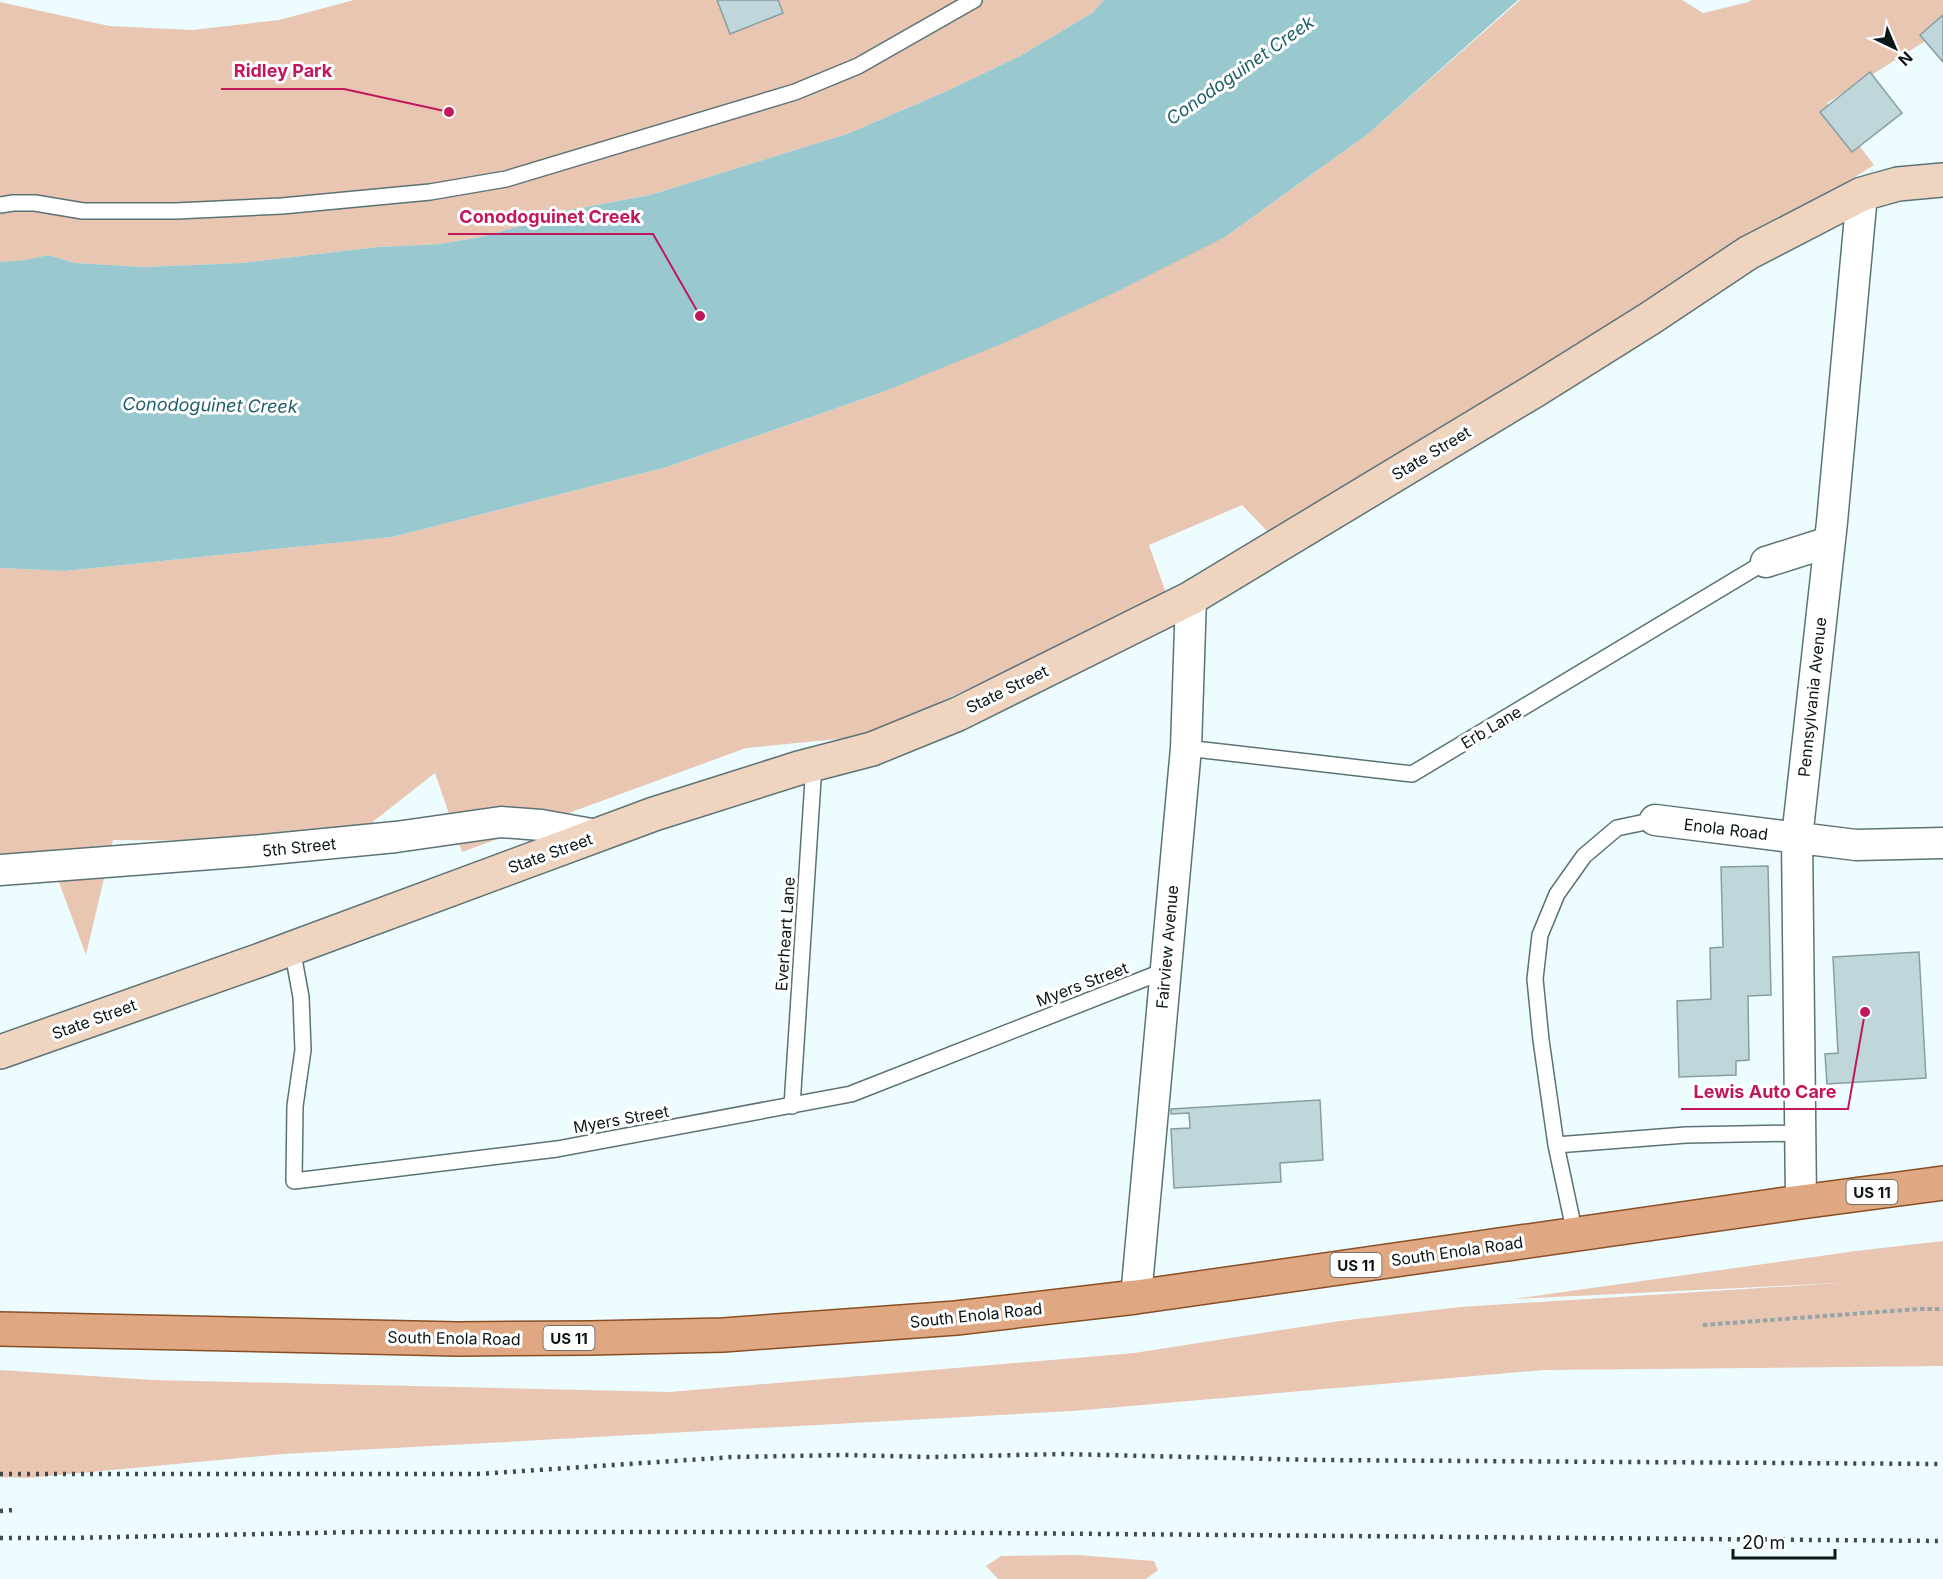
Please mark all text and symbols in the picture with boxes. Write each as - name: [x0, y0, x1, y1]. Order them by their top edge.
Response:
- water label: Conodoguinet Creek: [1162, 10, 1319, 129]
- north arrow: [1865, 18, 1925, 78]
- text: N: [1894, 47, 1917, 70]
- callout: Ridley Park: [221, 53, 344, 89]
- text: Ridley Park: [234, 60, 333, 81]
- callout: Conodoguinet Creek: [448, 198, 653, 234]
- text: Conodoguinet Creek: [459, 206, 641, 227]
- water label: Conodoguinet Creek: [122, 393, 299, 417]
- street label: State Street: [1388, 422, 1474, 484]
- street label: Pennsylvania Avenue: [1794, 616, 1830, 778]
- street label: State Street: [963, 661, 1051, 717]
- street label: Erb Lane: [1457, 701, 1525, 753]
- street label: Enola Road: [1683, 814, 1769, 844]
- street label: State Street: [505, 828, 595, 878]
- street label: 5th Street: [261, 833, 337, 861]
- street label: Everheart Lane: [771, 876, 799, 992]
- street label: Fairview Avenue: [1152, 884, 1182, 1010]
- street label: Myers Street: [1033, 957, 1131, 1011]
- street label: State Street: [49, 994, 139, 1044]
- callout: Lewis Auto Care: [1681, 1073, 1848, 1109]
- text: Lewis Auto Care: [1694, 1081, 1837, 1102]
- street label: Myers Street: [572, 1101, 670, 1137]
- road number: US 11: [1846, 1180, 1898, 1204]
- street label: South Enola Road: [1390, 1232, 1524, 1270]
- road number: US 11: [1330, 1253, 1382, 1277]
- street label: South Enola Road: [909, 1298, 1043, 1332]
- road number: US 11: [544, 1326, 594, 1350]
- street label: South Enola Road: [387, 1327, 521, 1349]
- scale bar: [1733, 1522, 1835, 1560]
- text: 20 m: [1742, 1532, 1785, 1553]

